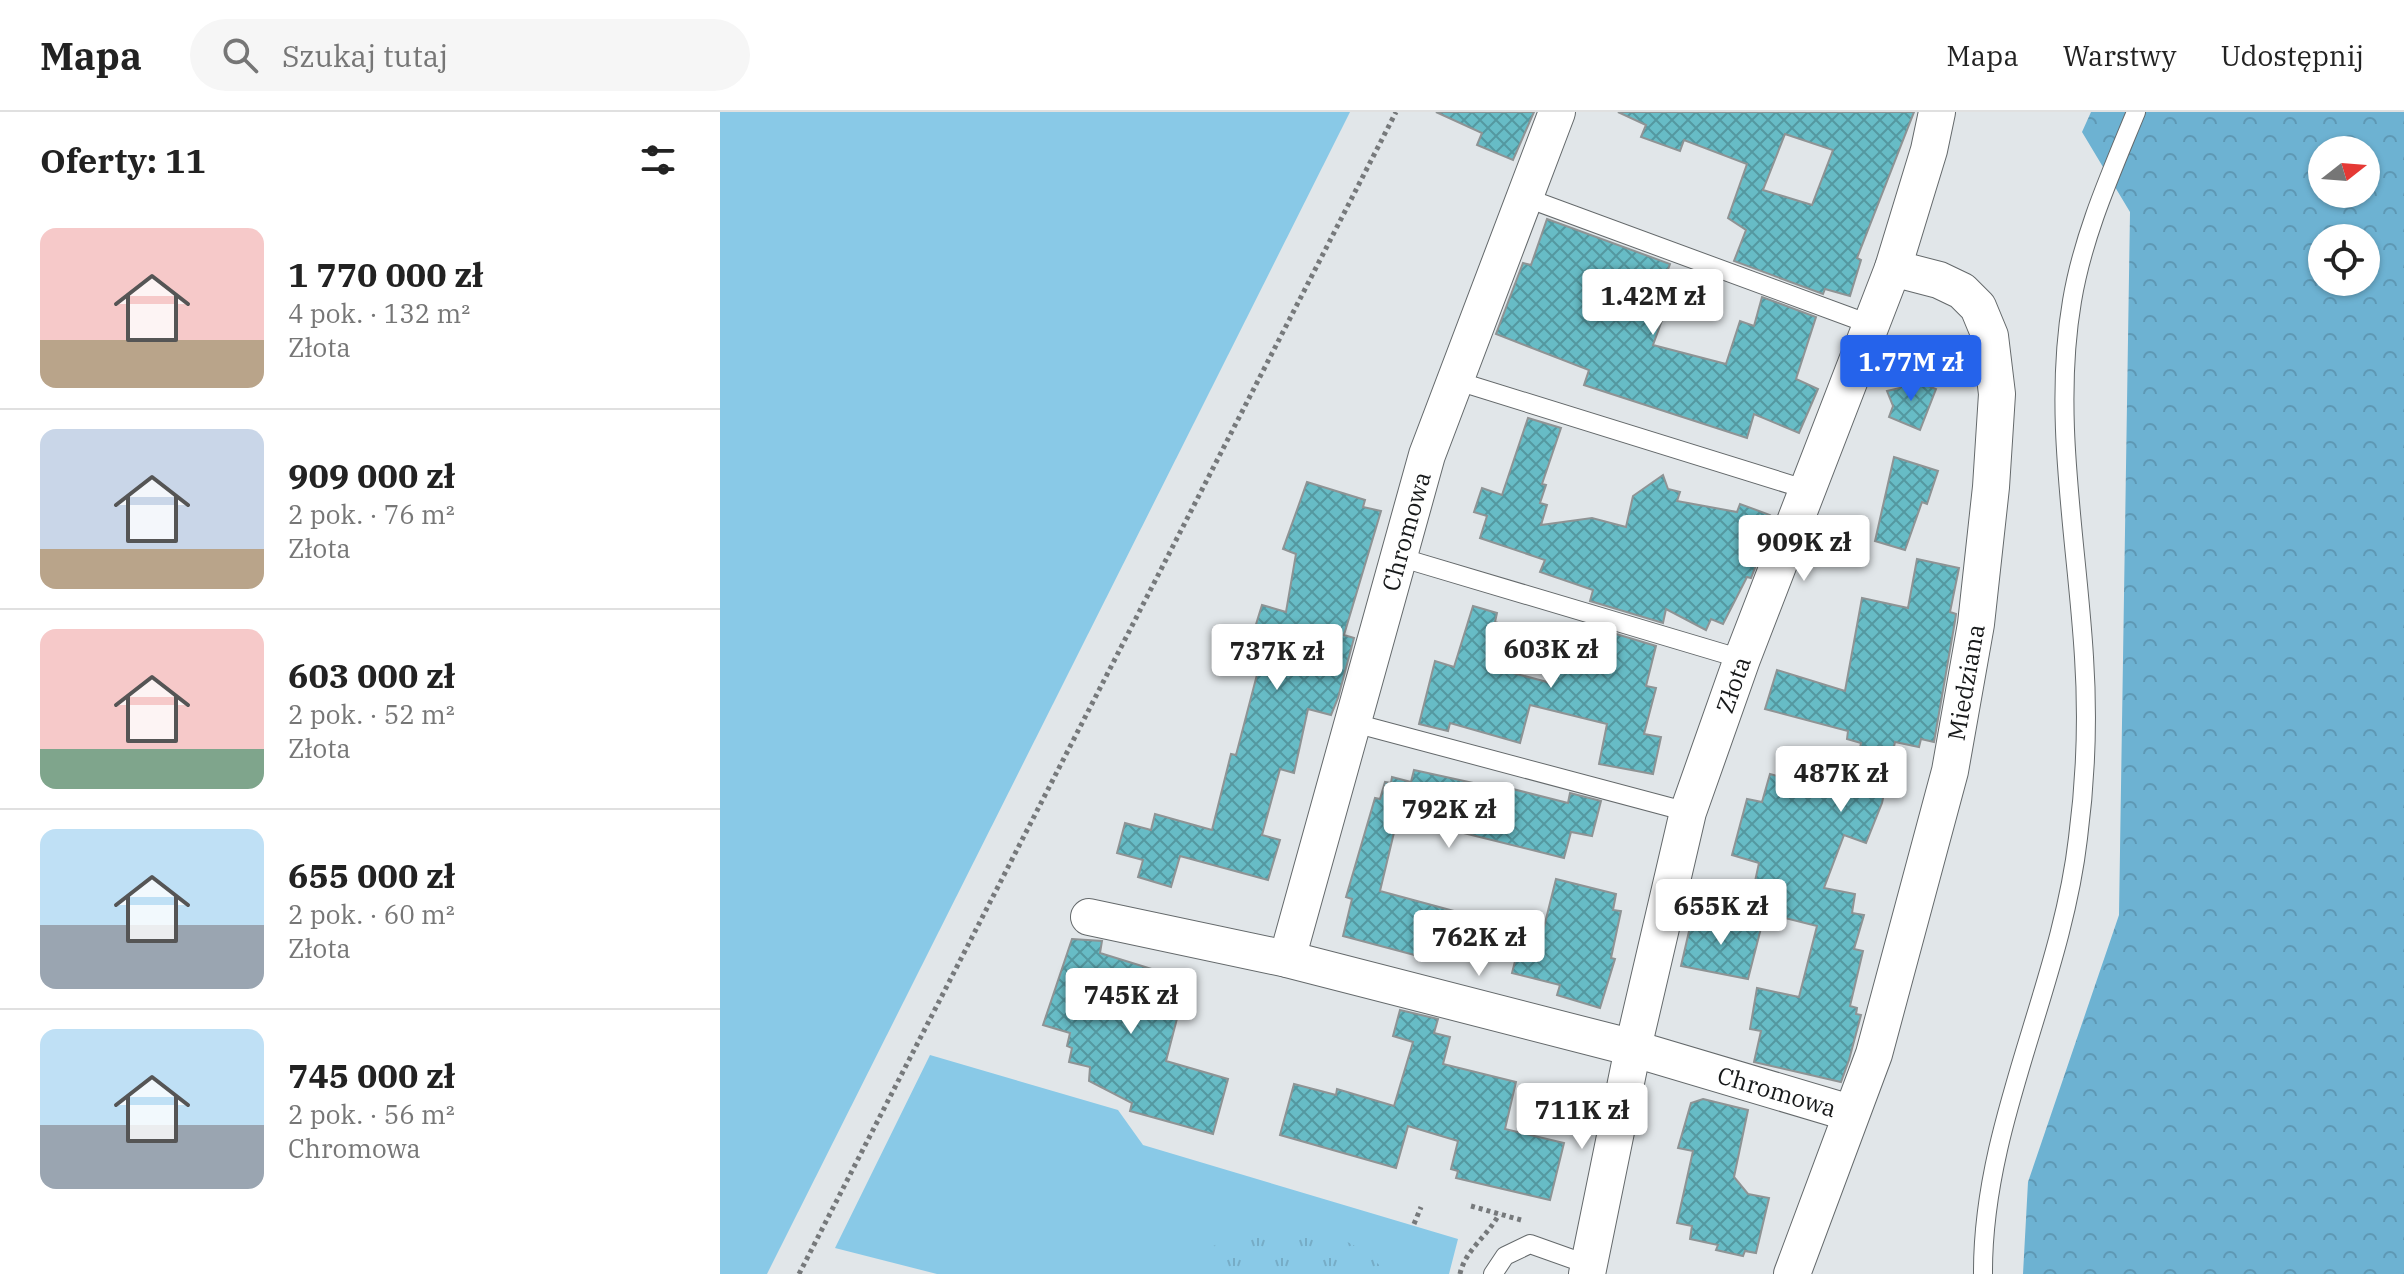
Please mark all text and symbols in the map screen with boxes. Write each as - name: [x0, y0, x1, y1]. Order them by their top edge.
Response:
- search box: [190, 19, 750, 91]
- text: Mapa: [40, 31, 142, 80]
- icon: search: [218, 33, 262, 77]
- text: Szukaj tutaj: [282, 36, 448, 75]
- text: Mapa: [1946, 37, 2019, 74]
- text: Warstwy: [2063, 37, 2176, 74]
- text: Udostępnij: [2220, 37, 2364, 74]
- north arrow: [2308, 136, 2380, 208]
- map controls: [2308, 136, 2380, 296]
- text: Oferty: 11: [40, 138, 206, 182]
- icon: filters: [636, 138, 680, 182]
- button: locate: [2308, 224, 2380, 296]
- text: 1 770 000 zł: [288, 252, 483, 296]
- icon: home: [104, 260, 200, 356]
- pin: 1.42M zł: [1570, 269, 1736, 337]
- text: 1.42M zł: [1600, 278, 1706, 312]
- text: 4 pok. · 132 m²: [288, 296, 470, 330]
- text: Złota: [288, 330, 351, 364]
- pin: 1.77M zł: [1828, 335, 1994, 403]
- text: 1.77M zł: [1858, 344, 1964, 378]
- text: 909 000 zł: [288, 453, 455, 497]
- icon: home: [104, 461, 200, 557]
- street label: Chromowa: [1374, 468, 1438, 595]
- text: 2 pok. · 76 m²: [288, 497, 455, 531]
- pin: 909K zł: [1730, 515, 1878, 583]
- text: 909K zł: [1757, 524, 1851, 558]
- text: Złota: [288, 531, 351, 565]
- pin: 603K zł: [1477, 622, 1625, 690]
- street label: Miedziana: [1940, 622, 1992, 743]
- pin: 737K zł: [1203, 624, 1351, 692]
- text: 603K zł: [1504, 631, 1598, 665]
- text: 737K zł: [1230, 633, 1324, 667]
- street label: Złota: [1708, 652, 1758, 717]
- text: 603 000 zł: [288, 653, 455, 697]
- icon: home: [104, 661, 200, 757]
- text: 2 pok. · 52 m²: [288, 697, 455, 731]
- text: Złota: [288, 731, 351, 765]
- pin: 487K zł: [1767, 746, 1915, 814]
- text: 487K zł: [1794, 755, 1888, 789]
- pin: 792K zł: [1375, 782, 1523, 850]
- text: 792K zł: [1402, 791, 1496, 825]
- text: 655 000 zł: [288, 853, 455, 897]
- icon: home: [104, 861, 200, 957]
- pin: 655K zł: [1647, 879, 1795, 947]
- text: 655K zł: [1674, 888, 1768, 922]
- text: 2 pok. · 60 m²: [288, 897, 455, 931]
- pin: 762K zł: [1405, 910, 1553, 978]
- text: 762K zł: [1432, 919, 1526, 953]
- text: Złota: [288, 931, 351, 965]
- pin: 745K zł: [1057, 968, 1205, 1036]
- text: 745K zł: [1084, 977, 1178, 1011]
- text: 745 000 zł: [288, 1053, 455, 1097]
- street label: Chromowa: [1714, 1058, 1840, 1124]
- icon: home: [104, 1061, 200, 1157]
- pin: 711K zł: [1508, 1083, 1656, 1151]
- text: 711K zł: [1535, 1092, 1629, 1126]
- text: 2 pok. · 56 m²: [288, 1097, 455, 1131]
- text: Chromowa: [288, 1131, 421, 1165]

